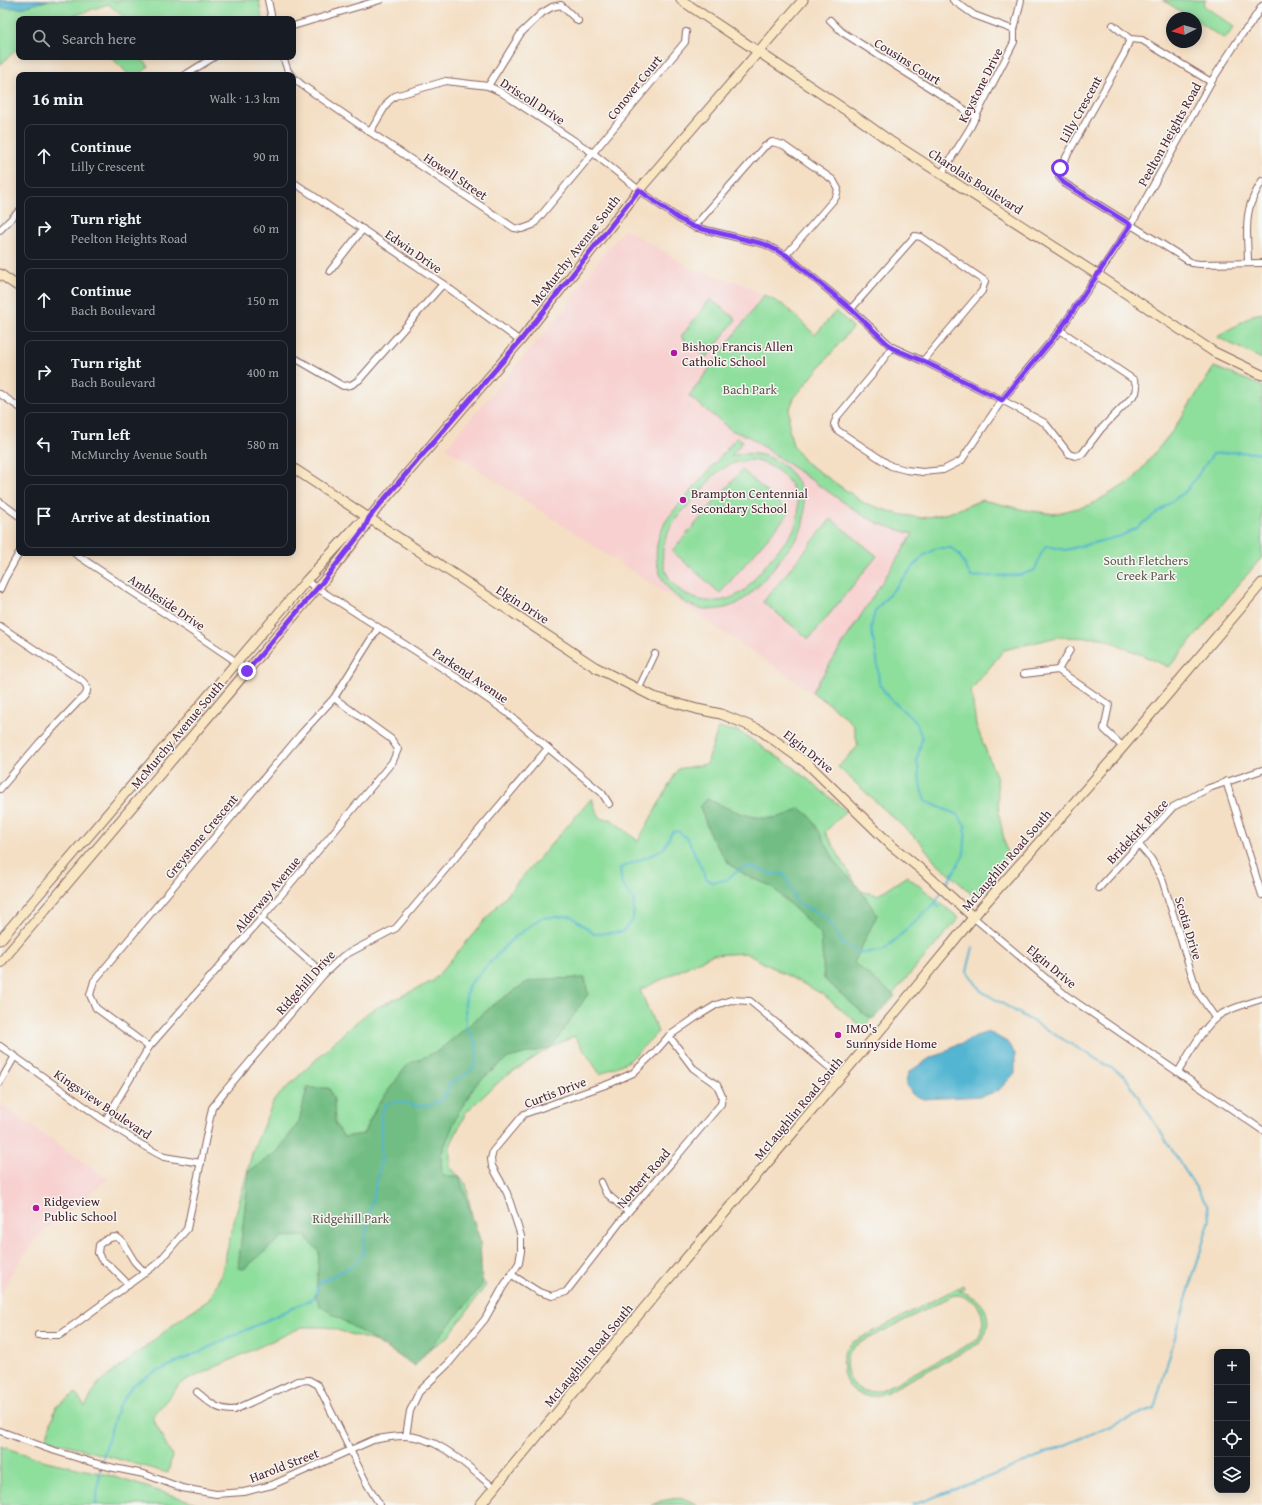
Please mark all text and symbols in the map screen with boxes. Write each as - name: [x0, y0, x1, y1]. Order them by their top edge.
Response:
- north arrow: [1166, 12, 1202, 48]
- search box: [16, 16, 296, 60]
- icon: search: [30, 27, 52, 49]
- text: Search here: [62, 28, 136, 49]
- street label: Cousins Court: [871, 33, 945, 90]
- street label: Keystone Drive: [953, 44, 1008, 126]
- street label: Conover Court: [602, 51, 667, 124]
- street label: Lilly Crescent: [1054, 72, 1107, 146]
- street label: Driscoll Drive: [497, 73, 569, 129]
- street label: Peelton Heights Road: [1133, 79, 1206, 190]
- text: 16 min: [32, 86, 83, 111]
- text: Walk · 1.3 km: [209, 89, 280, 108]
- text: Continue: [71, 136, 132, 157]
- street label: Charolais Boulevard: [925, 144, 1027, 219]
- icon: ahead: [33, 145, 55, 167]
- text: 90 m: [253, 147, 279, 166]
- street label: Howell Street: [420, 148, 492, 205]
- text: Lilly Crescent: [71, 157, 145, 176]
- route start: [1051, 159, 1069, 177]
- street label: McMurchy Avenue South: [526, 190, 625, 310]
- text: Turn right: [71, 208, 142, 229]
- icon: right: [33, 217, 55, 239]
- text: 60 m: [253, 219, 279, 238]
- street label: Edwin Drive: [381, 225, 446, 278]
- text: Peelton Heights Road: [71, 229, 187, 248]
- text: Continue: [71, 280, 132, 301]
- icon: ahead: [33, 289, 55, 311]
- text: 150 m: [247, 291, 279, 310]
- text: Bach Boulevard: [71, 301, 156, 320]
- place label: Bishop Francis Allen Catholic School: [682, 337, 794, 371]
- marker: Bishop Francis Allen Catholic School: [669, 348, 679, 358]
- text: Turn right: [71, 352, 142, 373]
- icon: right: [33, 361, 55, 383]
- text: 400 m: [247, 363, 279, 382]
- text: Bach Boulevard: [71, 373, 156, 392]
- park label: Bach Park: [723, 380, 778, 399]
- text: Turn left: [71, 424, 130, 445]
- icon: left: [33, 433, 55, 455]
- text: 580 m: [247, 435, 279, 454]
- text: McMurchy Avenue South: [71, 445, 207, 464]
- place label: Brampton Centennial Secondary School: [691, 484, 808, 518]
- marker: Brampton Centennial Secondary School: [678, 495, 688, 505]
- icon: arrive: [33, 505, 55, 527]
- text: Arrive at destination: [71, 506, 210, 527]
- park label: South Fletchers Creek Park: [1104, 551, 1188, 585]
- street label: Ambleside Drive: [125, 570, 209, 635]
- street label: Elgin Drive: [493, 580, 553, 629]
- street label: Parkend Avenue: [429, 643, 513, 708]
- route end: [238, 662, 256, 680]
- street label: McMurchy Avenue South: [126, 676, 229, 793]
- street label: Elgin Drive: [780, 725, 838, 778]
- street label: Greystone Crescent: [160, 790, 243, 883]
- street label: Bridekirk Place: [1102, 794, 1173, 868]
- street label: McLaughlin Road South: [957, 805, 1056, 915]
- street label: Alderway Avenue: [230, 852, 305, 937]
- street label: Scotia Drive: [1170, 894, 1207, 962]
- street label: Elgin Drive: [1023, 940, 1081, 993]
- street label: Ridgehill Drive: [271, 946, 340, 1019]
- place label: IMO's Sunnyside Home: [846, 1019, 937, 1053]
- marker: IMO's Sunnyside Home: [833, 1030, 843, 1040]
- street label: McLaughlin Road South: [750, 1052, 848, 1164]
- street label: Kingsview Boulevard: [50, 1065, 155, 1144]
- street label: Curtis Drive: [521, 1072, 589, 1113]
- street label: Norbert Road: [612, 1144, 675, 1212]
- place label: Ridgeview Public School: [44, 1192, 117, 1226]
- marker: Ridgeview Public School: [31, 1203, 41, 1213]
- park label: Ridgehill Park: [313, 1209, 390, 1228]
- street label: McLaughlin Road South: [540, 1299, 638, 1411]
- map controls: [1214, 1349, 1250, 1493]
- button: +: [1214, 1349, 1250, 1385]
- button: −: [1214, 1385, 1250, 1421]
- button: locate: [1214, 1421, 1250, 1457]
- street label: Harold Street: [247, 1443, 322, 1487]
- button: layers: [1214, 1457, 1250, 1493]

